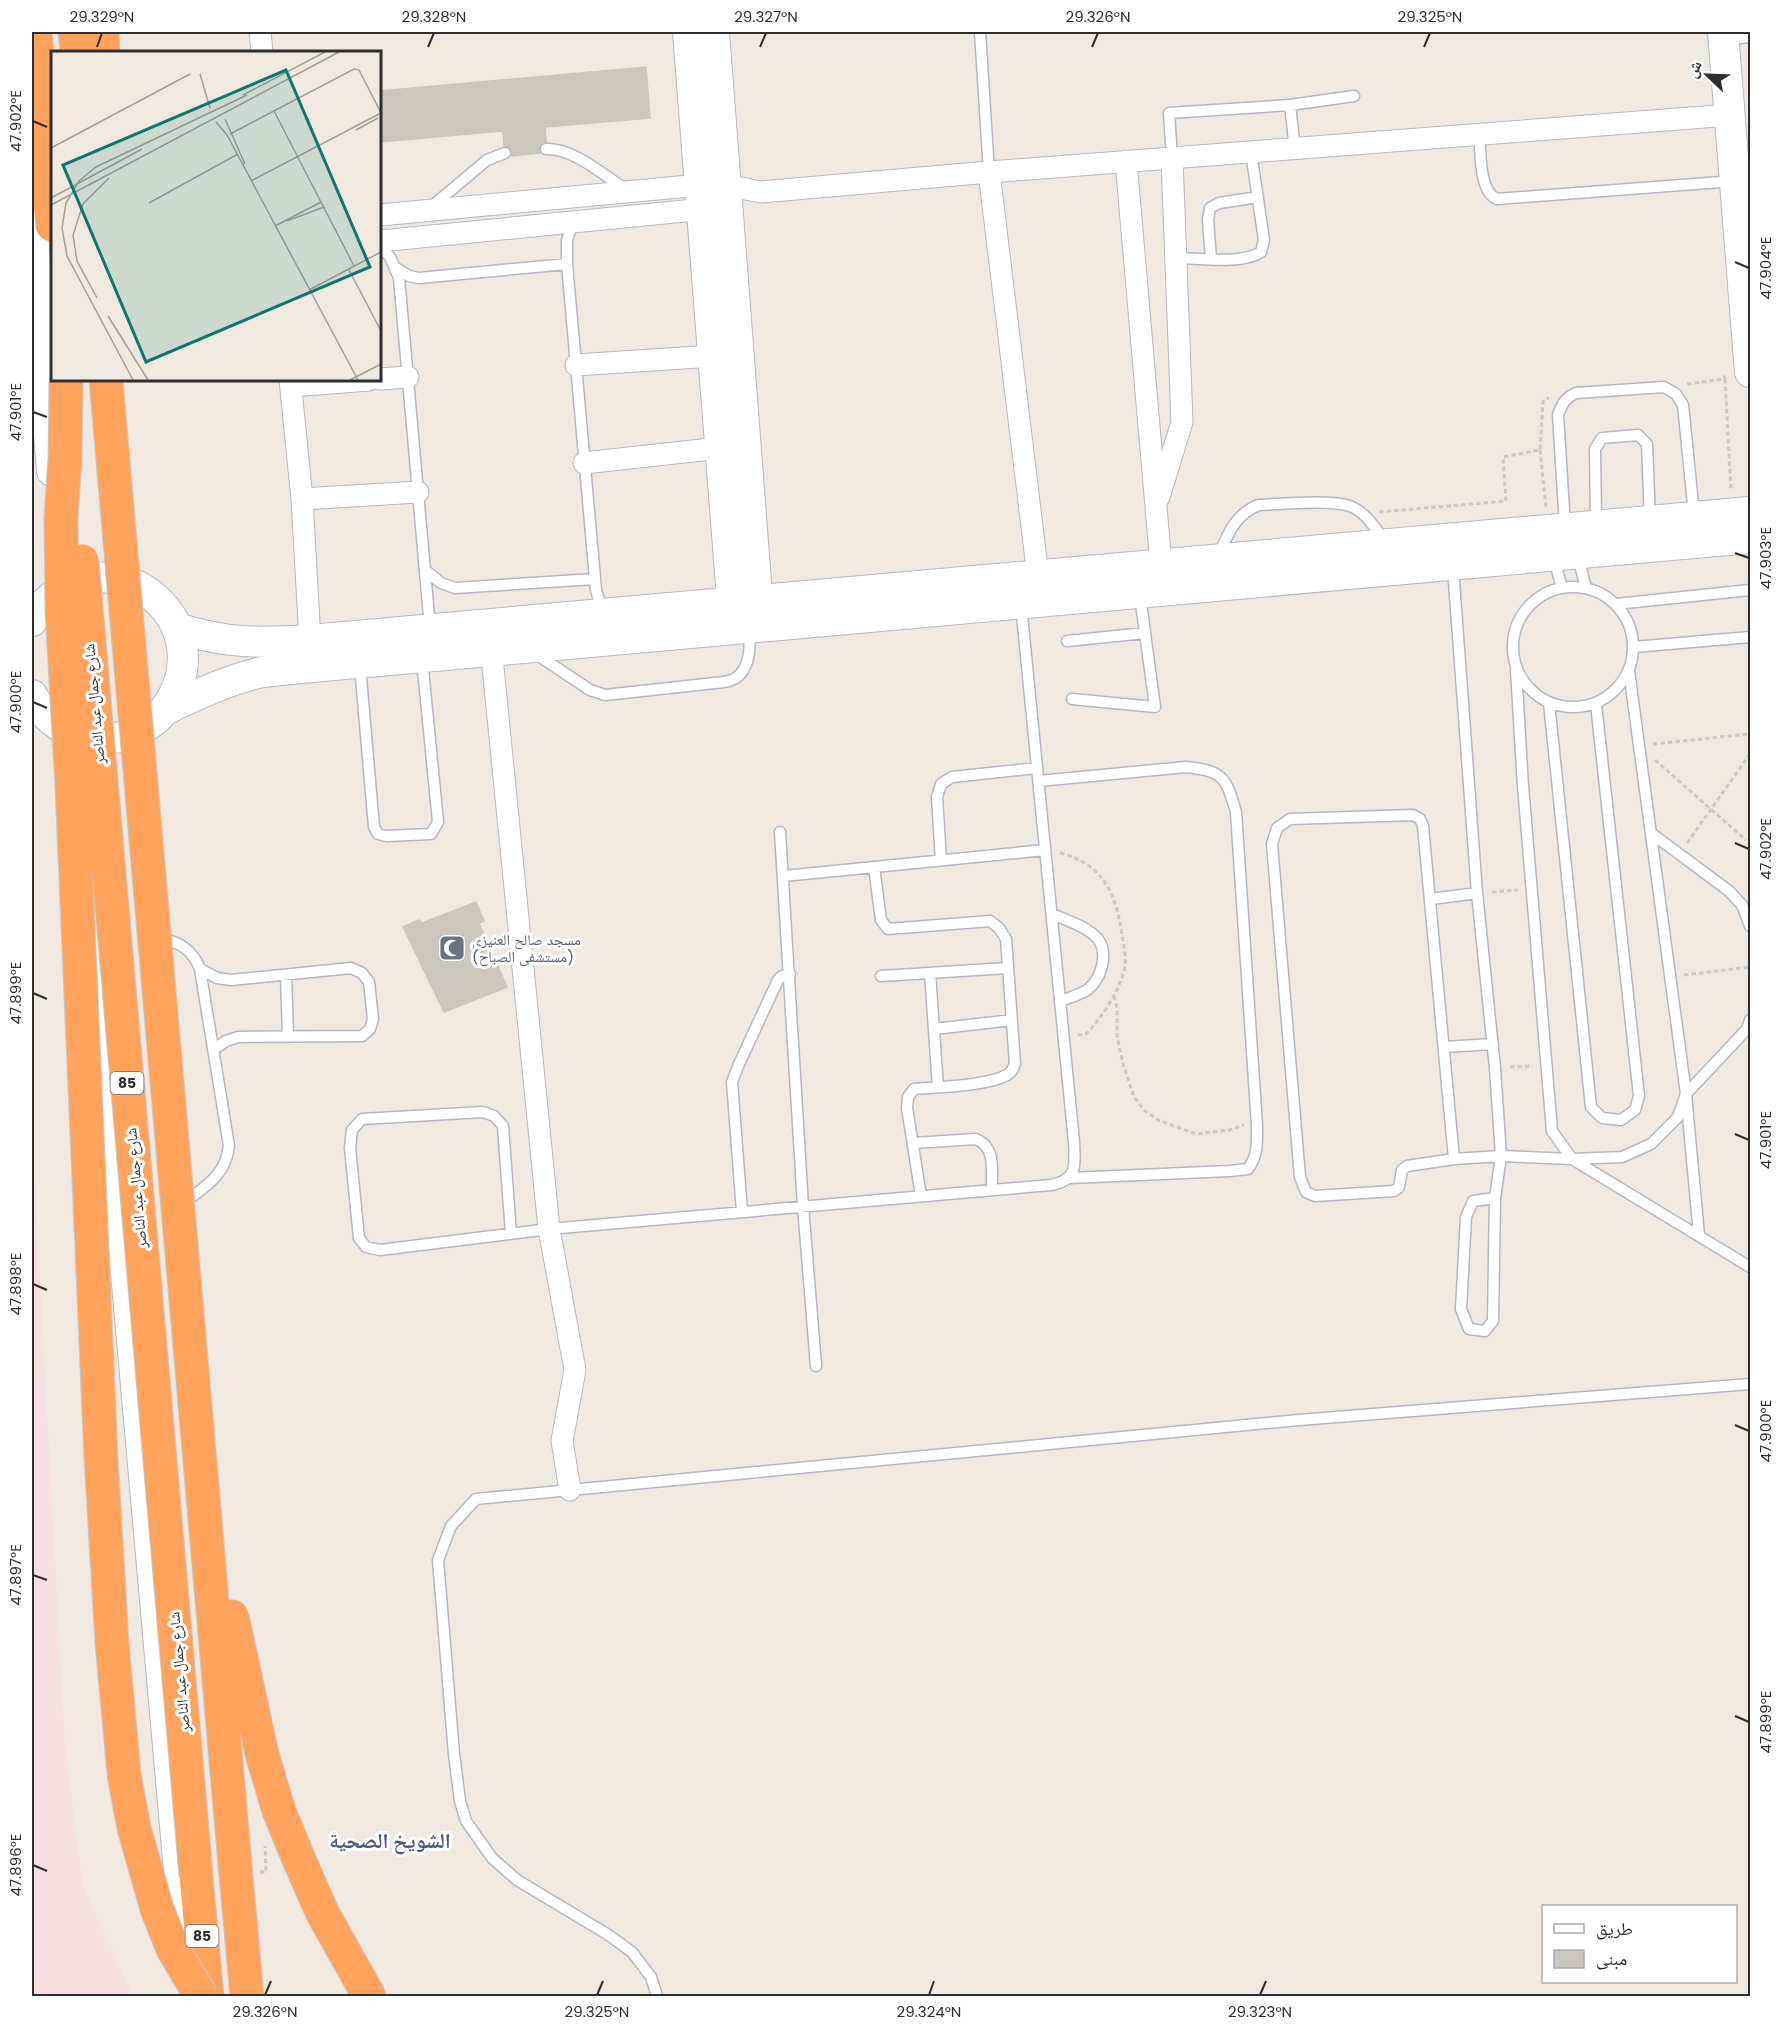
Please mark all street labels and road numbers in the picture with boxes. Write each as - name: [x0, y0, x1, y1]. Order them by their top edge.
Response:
- street label: شارع جمال عبد الناصر: [78, 643, 110, 766]
- road number: 85: [110, 1072, 144, 1094]
- street label: شارع جمال عبد الناصر: [120, 1127, 152, 1250]
- street label: شارع جمال عبد الناصر: [163, 1611, 195, 1734]
- road number: 85: [186, 1925, 218, 1947]

